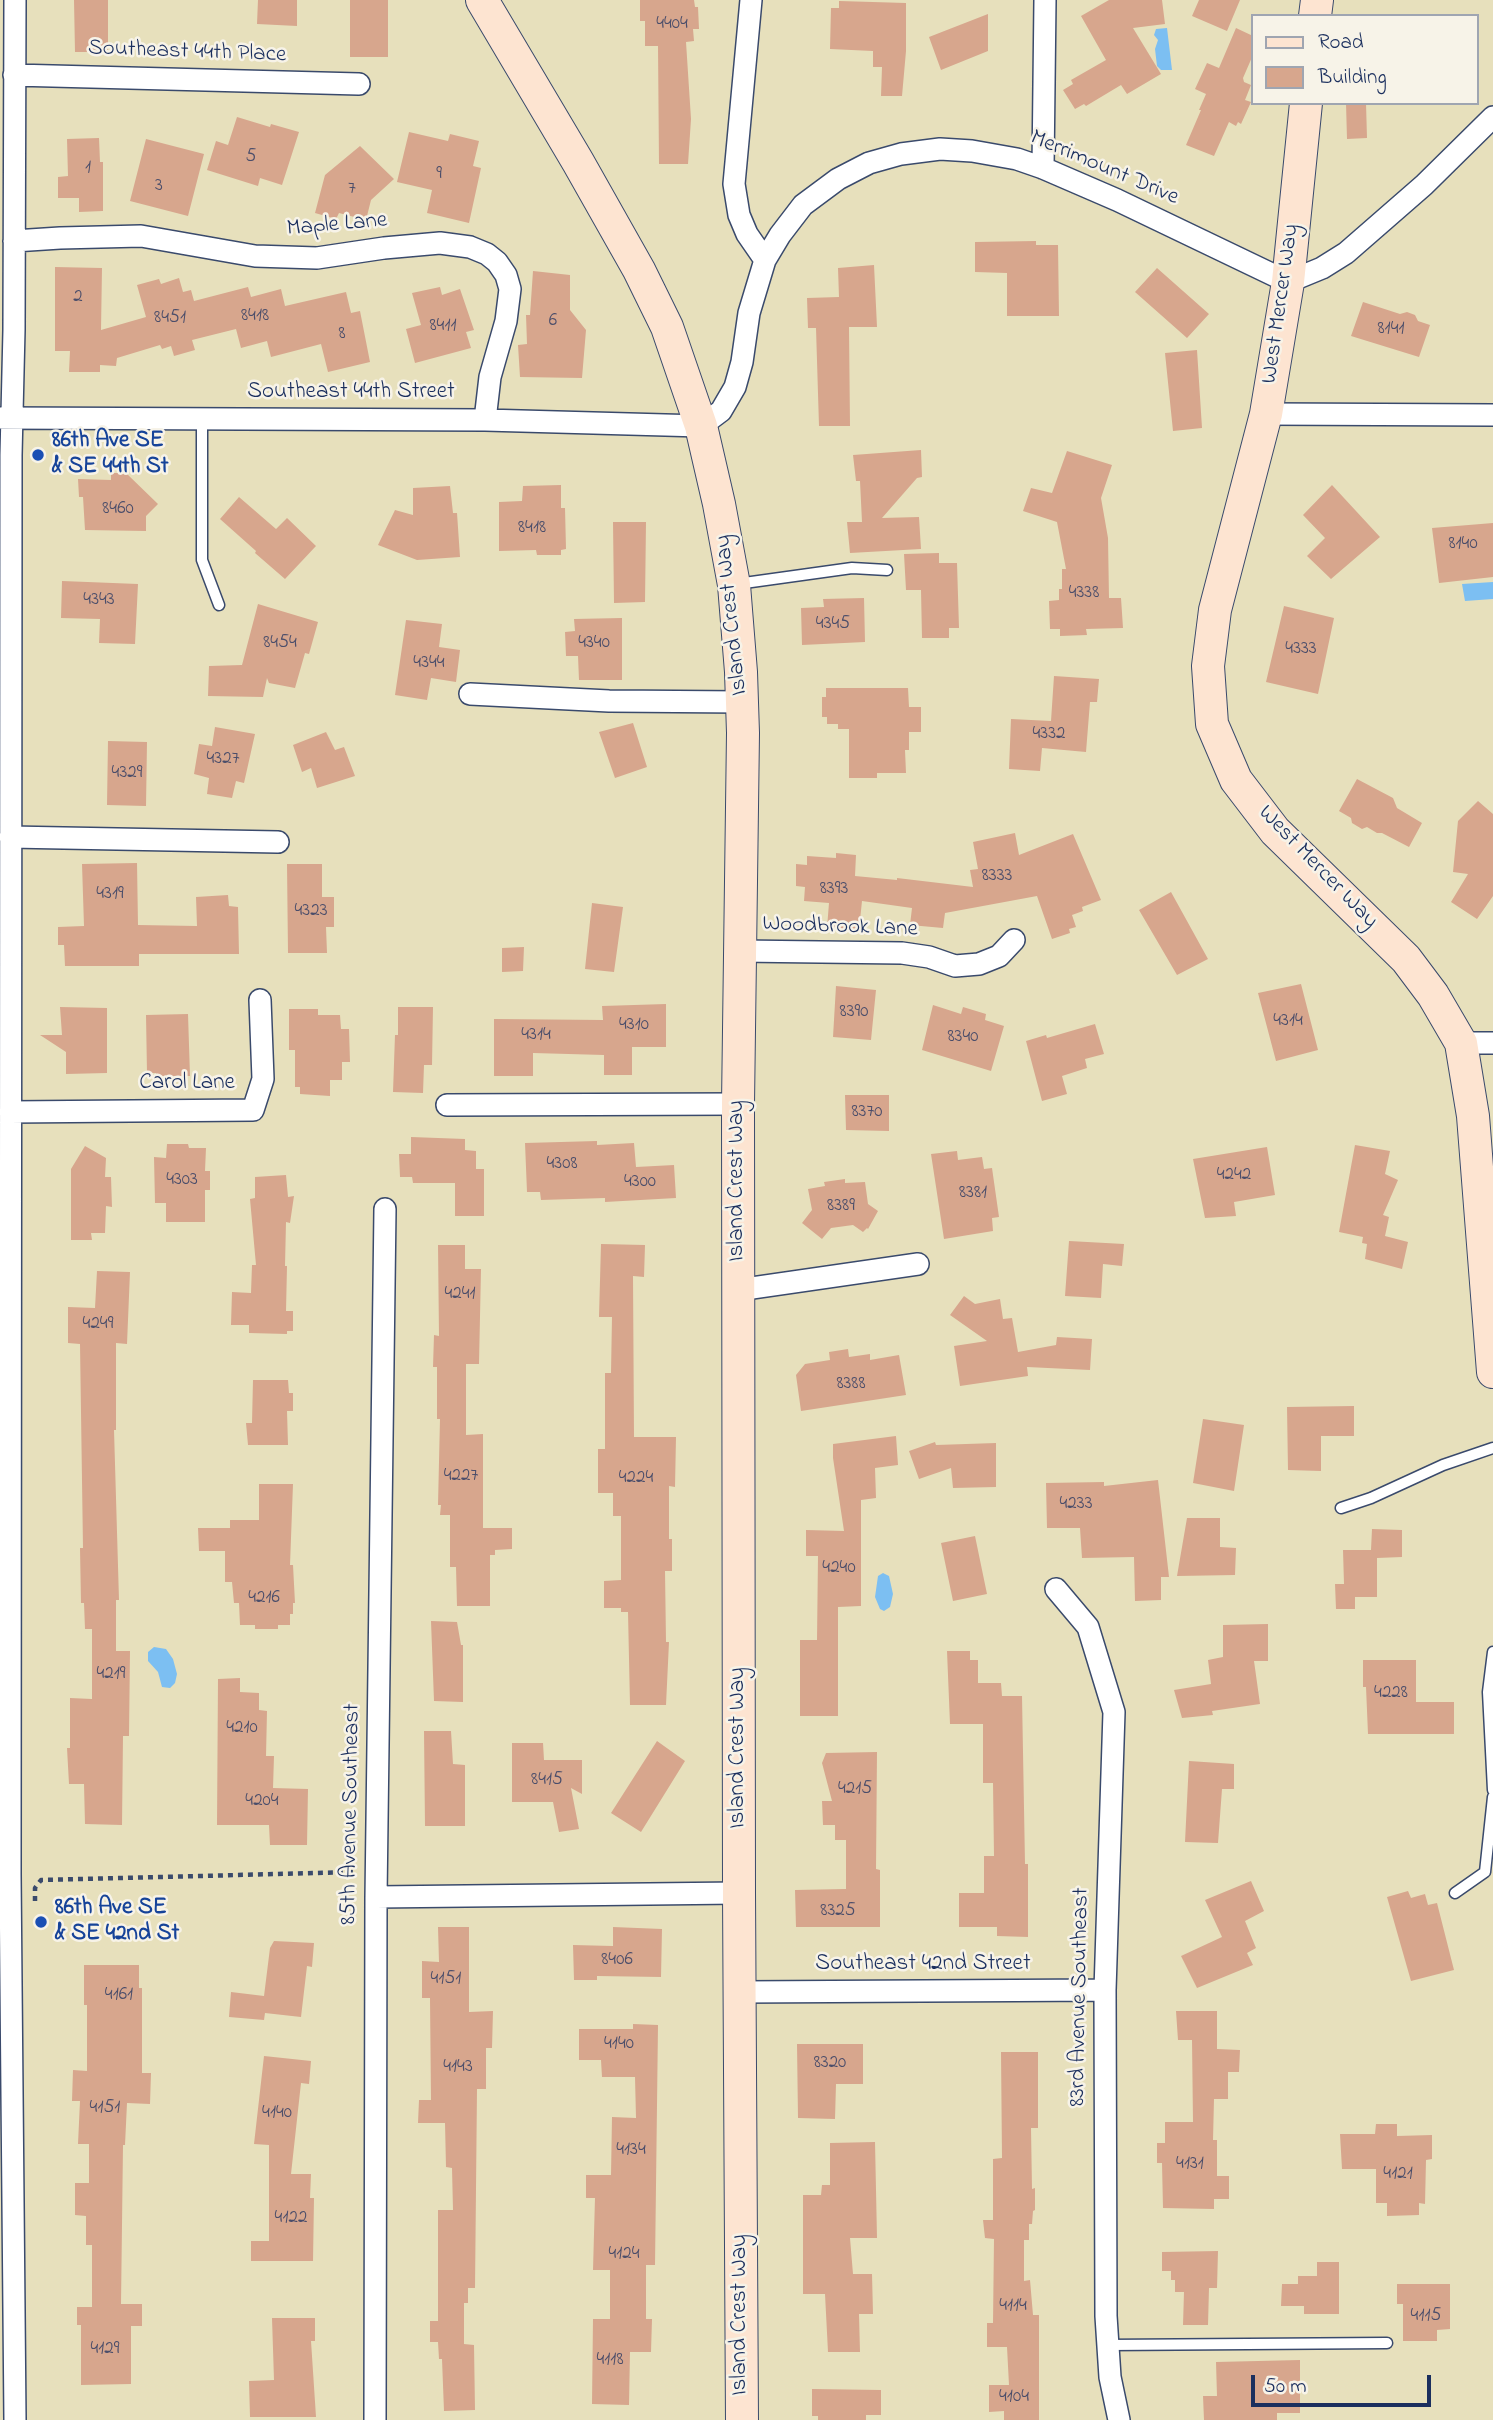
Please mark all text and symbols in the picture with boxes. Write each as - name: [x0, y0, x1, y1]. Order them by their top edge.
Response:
- house number: 4404: [656, 14, 688, 36]
- legend: [1252, 14, 1479, 105]
- text: Road: [1318, 28, 1364, 58]
- street label: Southeast 44th Place: [87, 36, 287, 70]
- text: Building: [1318, 63, 1387, 93]
- street label: Merrimount Drive: [1026, 125, 1182, 213]
- house number: 5: [246, 147, 256, 169]
- house number: 1: [85, 158, 91, 180]
- house number: 9: [436, 164, 442, 186]
- house number: 3: [155, 176, 163, 198]
- house number: 7: [348, 179, 356, 201]
- street label: Maple Lane: [286, 208, 388, 244]
- street label: West Mercer Way: [1257, 222, 1307, 386]
- house number: 2: [73, 287, 83, 309]
- house number: 8418: [241, 306, 269, 328]
- house number: 8451: [154, 308, 186, 330]
- house number: 6: [549, 311, 557, 333]
- house number: 8411: [429, 316, 457, 338]
- house number: 8141: [1377, 319, 1405, 341]
- house number: 8: [338, 324, 346, 346]
- street label: Southeast 44th Street: [247, 379, 455, 407]
- place label: 86th Ave SE & SE 44th St: [52, 428, 169, 482]
- marker: 86th Ave SE & SE 44th St: [30, 447, 46, 463]
- house number: 8460: [102, 499, 134, 521]
- house number: 8418: [518, 518, 546, 540]
- street label: Island Crest Way: [711, 533, 755, 697]
- house number: 8140: [1448, 534, 1478, 556]
- house number: 4338: [1069, 583, 1099, 605]
- house number: 4343: [83, 590, 115, 612]
- house number: 4345: [816, 614, 850, 636]
- house number: 8454: [263, 633, 297, 655]
- house number: 4340: [578, 633, 610, 655]
- house number: 4333: [1285, 639, 1317, 661]
- house number: 4344: [413, 653, 445, 675]
- house number: 4332: [1033, 724, 1065, 746]
- house number: 4327: [207, 749, 239, 771]
- house number: 4329: [112, 763, 142, 785]
- street label: West Mercer Way: [1251, 800, 1383, 936]
- house number: 8333: [982, 866, 1012, 888]
- house number: 8393: [820, 879, 848, 901]
- house number: 4319: [96, 884, 124, 906]
- house number: 4323: [295, 901, 327, 923]
- street label: Woodbrook Lane: [762, 911, 918, 945]
- house number: 8390: [840, 1002, 868, 1024]
- house number: 4314: [1273, 1011, 1303, 1033]
- house number: 4310: [619, 1015, 649, 1037]
- house number: 4314: [521, 1025, 551, 1047]
- house number: 8340: [947, 1027, 979, 1049]
- street label: Carol Lane: [139, 1070, 235, 1098]
- street label: Island Crest Way: [724, 1100, 752, 1262]
- house number: 8370: [851, 1102, 883, 1124]
- house number: 4308: [546, 1154, 578, 1176]
- house number: 4242: [1217, 1165, 1251, 1187]
- house number: 4303: [166, 1170, 198, 1192]
- house number: 4300: [624, 1172, 656, 1194]
- house number: 8381: [959, 1183, 987, 1205]
- house number: 8389: [827, 1196, 855, 1218]
- house number: 4241: [444, 1284, 476, 1306]
- house number: 4249: [83, 1314, 113, 1336]
- house number: 8388: [836, 1374, 866, 1396]
- house number: 4227: [444, 1466, 478, 1488]
- house number: 4224: [619, 1468, 653, 1490]
- house number: 4233: [1060, 1494, 1092, 1516]
- house number: 4240: [822, 1558, 856, 1580]
- house number: 4216: [248, 1588, 280, 1610]
- house number: 4219: [96, 1664, 126, 1686]
- street label: Island Crest Way: [725, 1667, 753, 1829]
- house number: 4228: [1374, 1683, 1408, 1705]
- street label: 85th Avenue Southeast: [336, 1703, 368, 1925]
- house number: 4210: [226, 1718, 258, 1740]
- house number: 8415: [531, 1770, 563, 1792]
- house number: 4215: [838, 1779, 872, 1801]
- house number: 4204: [245, 1791, 279, 1813]
- street label: 83rd Avenue Southeast: [1065, 1887, 1097, 2107]
- place label: 86th Ave SE & SE 42nd St: [55, 1895, 179, 1949]
- house number: 8325: [820, 1901, 856, 1923]
- marker: 86th Ave SE & SE 42nd St: [33, 1914, 49, 1930]
- house number: 8406: [601, 1950, 633, 1972]
- street label: Southeast 42nd Street: [815, 1951, 1031, 1979]
- house number: 4151: [431, 1969, 461, 1991]
- house number: 4161: [105, 1985, 133, 2007]
- house number: 4140: [604, 2034, 634, 2056]
- house number: 8320: [814, 2053, 846, 2075]
- house number: 4143: [443, 2057, 473, 2079]
- house number: 4151: [90, 2098, 120, 2120]
- house number: 4140: [262, 2103, 292, 2125]
- house number: 4134: [616, 2140, 646, 2162]
- house number: 4131: [1176, 2154, 1204, 2176]
- house number: 4121: [1383, 2164, 1413, 2186]
- house number: 4122: [275, 2208, 307, 2230]
- street label: Island Crest Way: [727, 2234, 755, 2396]
- house number: 4124: [608, 2244, 640, 2266]
- house number: 4114: [999, 2296, 1027, 2318]
- house number: 4115: [1411, 2306, 1441, 2328]
- house number: 4129: [90, 2339, 120, 2361]
- house number: 4118: [596, 2350, 624, 2372]
- scale bar: [1255, 2360, 1435, 2404]
- text: 50 m: [1264, 2372, 1307, 2402]
- house number: 4104: [999, 2387, 1029, 2409]

